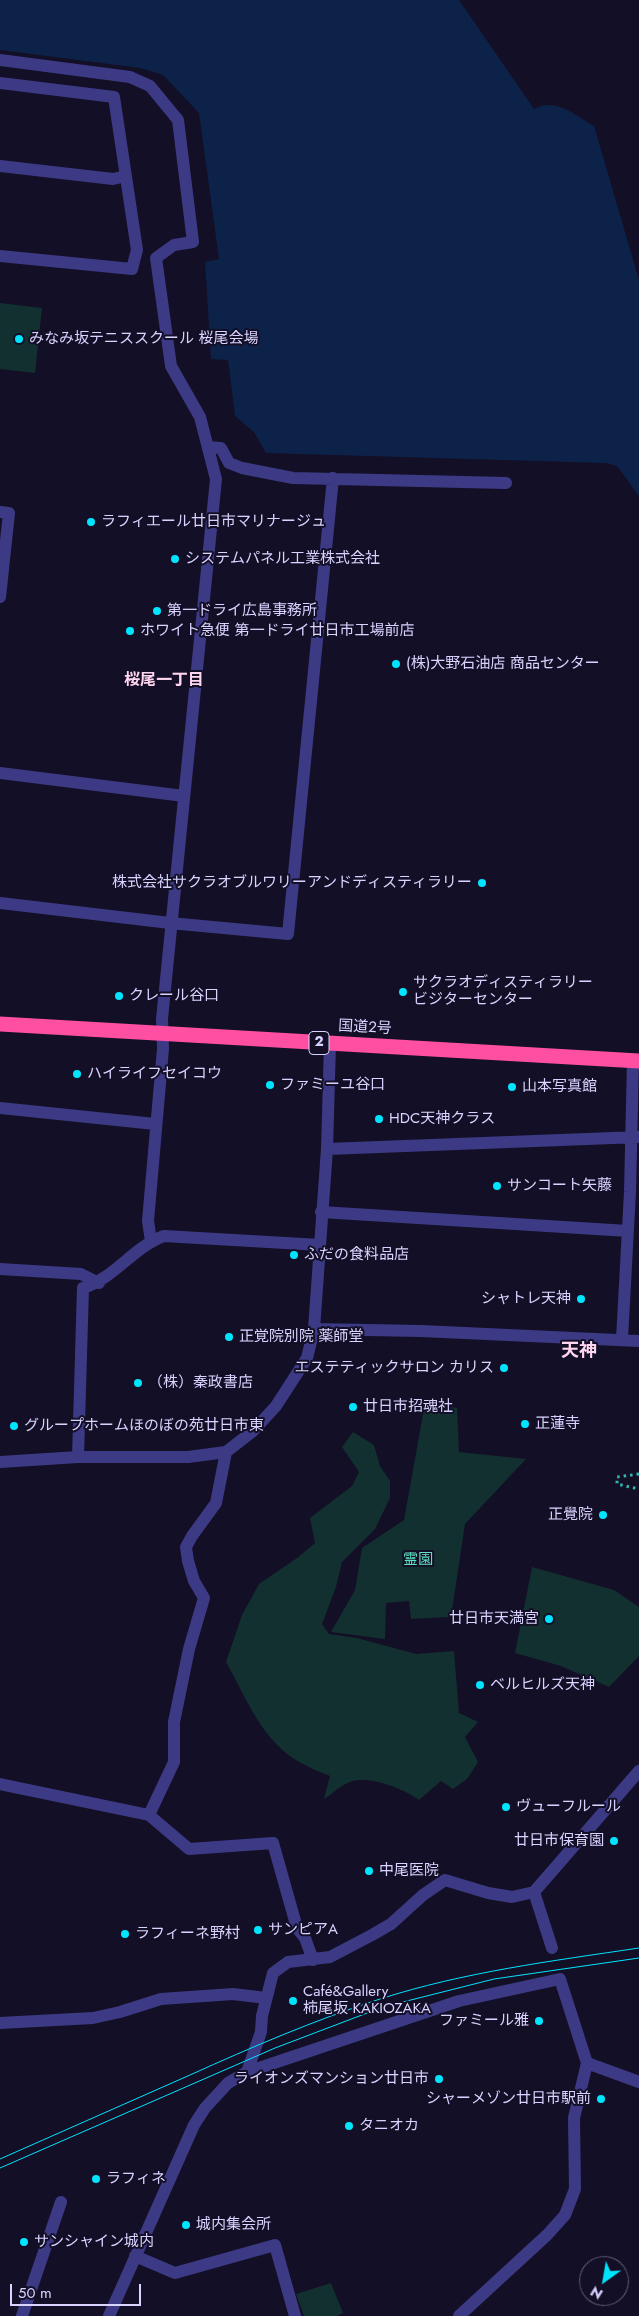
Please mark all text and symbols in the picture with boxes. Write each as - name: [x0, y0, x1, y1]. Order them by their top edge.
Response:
- place label: みなみ坂テニススクール 桜尾会場: [29, 330, 258, 348]
- marker: みなみ坂テニススクール 桜尾会場: [13, 333, 25, 345]
- place label: ラフィエール廿日市マリナージュ: [101, 513, 326, 531]
- marker: ラフィエール廿日市マリナージュ: [85, 516, 97, 528]
- place label: システムパネル工業株式会社: [185, 550, 380, 568]
- marker: システムパネル工業株式会社: [169, 553, 181, 565]
- place label: 第一ドライ広島事務所: [167, 602, 317, 620]
- marker: 第一ドライ広島事務所: [151, 605, 163, 617]
- place label: ホワイト急便 第一ドライ廿日市工場前店: [140, 622, 414, 640]
- marker: ホワイト急便 第一ドライ廿日市工場前店: [124, 625, 136, 637]
- place label: (株)大野石油店 商品センター: [406, 655, 600, 673]
- marker: (株)大野石油店 商品センター: [390, 658, 402, 670]
- district label: 桜尾一丁目: [124, 671, 204, 691]
- place label: 株式会社サクラオブルワリーアンドディスティラリー: [112, 874, 472, 892]
- marker: 株式会社サクラオブルワリーアンドディスティラリー: [476, 877, 488, 889]
- place label: サクラオディスティラリー ビジターセンター: [413, 974, 593, 1009]
- marker: サクラオディスティラリー ビジターセンター: [397, 986, 409, 998]
- place label: クレール谷口: [129, 987, 219, 1005]
- marker: クレール谷口: [113, 990, 125, 1002]
- street label: 国道2号: [338, 1018, 392, 1038]
- road number: 2: [309, 1032, 329, 1054]
- place label: ハイライフセイコウ: [87, 1065, 222, 1083]
- marker: ハイライフセイコウ: [71, 1068, 83, 1080]
- place label: ファミーユ谷口: [280, 1076, 385, 1094]
- place label: 山本写真館: [522, 1078, 597, 1096]
- marker: ファミーユ谷口: [264, 1079, 276, 1091]
- marker: 山本写真館: [506, 1081, 518, 1093]
- place label: HDC天神クラス: [389, 1110, 495, 1128]
- marker: HDC天神クラス: [373, 1113, 385, 1125]
- place label: サンコート矢藤: [507, 1177, 612, 1195]
- marker: サンコート矢藤: [491, 1180, 503, 1192]
- place label: ふだの食料品店: [304, 1246, 409, 1264]
- marker: ふだの食料品店: [288, 1249, 300, 1261]
- place label: シャトレ天神: [481, 1290, 571, 1308]
- marker: シャトレ天神: [575, 1293, 587, 1305]
- place label: 正覚院別院 薬師堂: [239, 1328, 363, 1346]
- marker: 正覚院別院 薬師堂: [223, 1331, 235, 1343]
- district label: 天神: [561, 1341, 597, 1363]
- place label: エステティックサロン カリス: [295, 1359, 494, 1377]
- marker: エステティックサロン カリス: [498, 1362, 510, 1374]
- place label: （株）秦政書店: [148, 1374, 253, 1392]
- marker: （株）秦政書店: [132, 1377, 144, 1389]
- place label: 廿日市招魂社: [363, 1398, 453, 1416]
- marker: 廿日市招魂社: [347, 1401, 359, 1413]
- place label: 正蓮寺: [535, 1415, 580, 1433]
- place label: グループホームほのぼの苑廿日市東: [24, 1417, 264, 1435]
- marker: 正蓮寺: [519, 1418, 531, 1430]
- marker: グループホームほのぼの苑廿日市東: [8, 1420, 20, 1432]
- place label: 正覺院: [548, 1506, 593, 1524]
- marker: 正覺院: [597, 1509, 609, 1521]
- park label: 霊園: [403, 1551, 433, 1569]
- place label: 廿日市天満宮: [449, 1610, 539, 1628]
- marker: 廿日市天満宮: [543, 1613, 555, 1625]
- place label: ベルヒルズ天神: [490, 1676, 595, 1694]
- marker: ベルヒルズ天神: [474, 1679, 486, 1691]
- place label: ヴューフルール: [516, 1798, 621, 1816]
- marker: ヴューフルール: [500, 1801, 512, 1813]
- place label: 廿日市保育園: [514, 1832, 604, 1850]
- marker: 廿日市保育園: [608, 1835, 620, 1847]
- place label: 中尾医院: [379, 1862, 439, 1880]
- marker: 中尾医院: [363, 1865, 375, 1877]
- place label: サンピアA: [268, 1921, 338, 1939]
- marker: サンピアA: [252, 1924, 264, 1936]
- place label: ラフィーネ野村: [135, 1925, 240, 1943]
- marker: ラフィーネ野村: [119, 1928, 131, 1940]
- place label: Café&Gallery 柿尾坂 KAKIOZAKA: [303, 1983, 431, 2018]
- marker: Café&Gallery 柿尾坂 KAKIOZAKA: [287, 1995, 299, 2007]
- place label: ファミール雅: [439, 2012, 529, 2030]
- marker: ファミール雅: [533, 2015, 545, 2027]
- place label: ライオンズマンション廿日市: [234, 2070, 429, 2088]
- marker: ライオンズマンション廿日市: [433, 2073, 445, 2085]
- place label: シャーメゾン廿日市駅前: [426, 2090, 591, 2108]
- marker: シャーメゾン廿日市駅前: [595, 2093, 607, 2105]
- place label: タニオカ: [359, 2117, 419, 2135]
- marker: タニオカ: [343, 2120, 355, 2132]
- place label: ラフィネ: [106, 2170, 166, 2188]
- marker: ラフィネ: [90, 2173, 102, 2185]
- place label: 城内集会所: [196, 2216, 271, 2234]
- marker: 城内集会所: [180, 2219, 192, 2231]
- place label: サンシャイン城内: [34, 2233, 154, 2251]
- marker: サンシャイン城内: [18, 2236, 30, 2248]
- north arrow: [579, 2256, 629, 2306]
- scale bar: [12, 2274, 144, 2306]
- text: N: [587, 2281, 607, 2304]
- text: 50 m: [18, 2282, 52, 2304]

